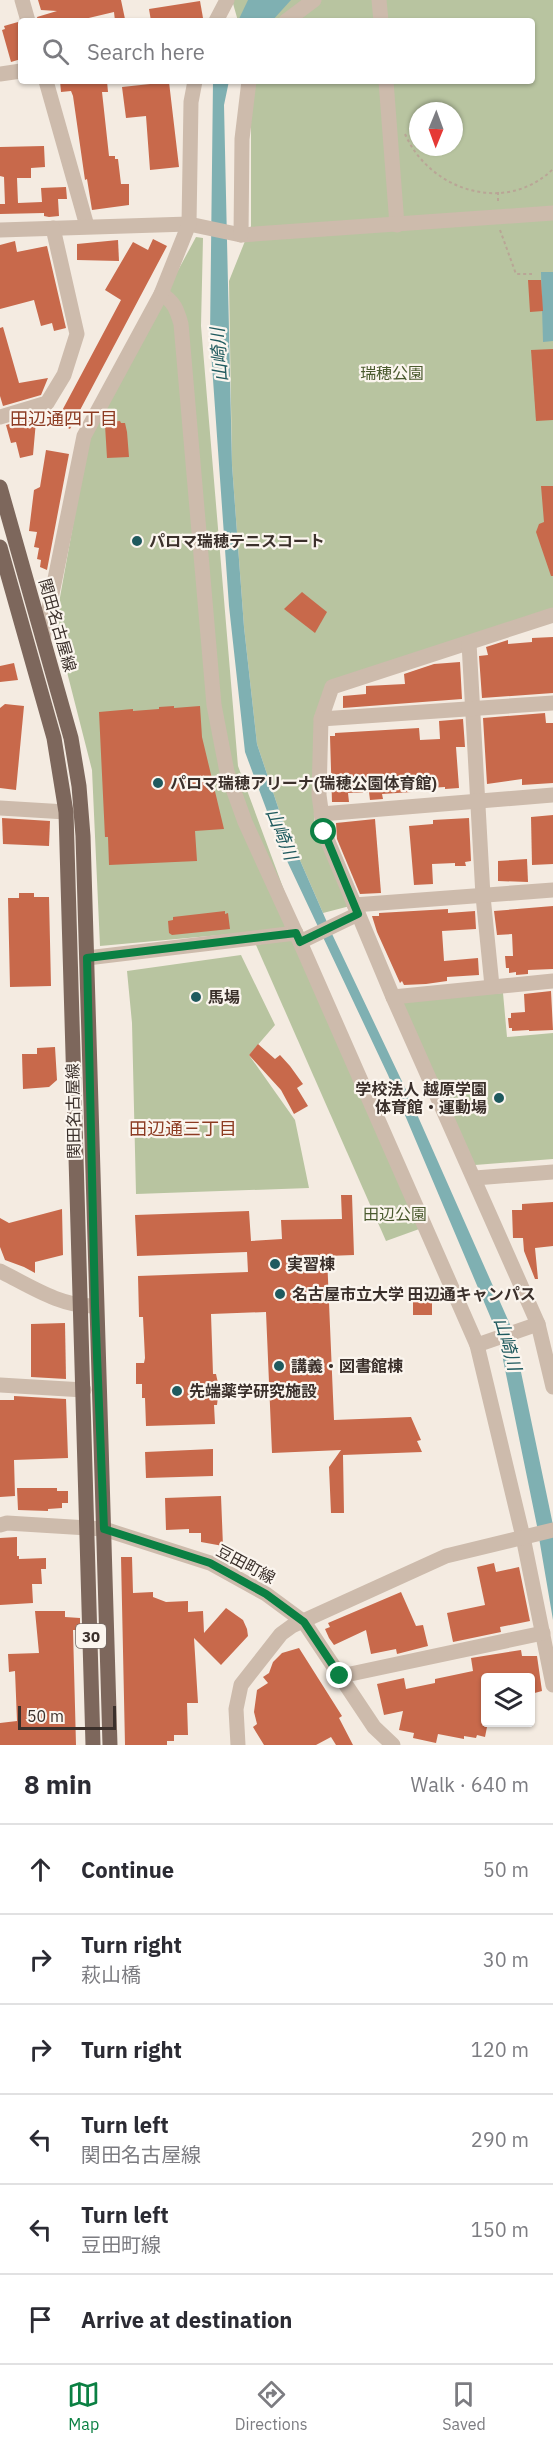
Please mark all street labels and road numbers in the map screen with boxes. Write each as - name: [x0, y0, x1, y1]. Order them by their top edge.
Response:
- street label: 関田名古屋線: [35, 576, 81, 674]
- street label: 関田名古屋線: [62, 1063, 84, 1159]
- street label: 豆田町線: [213, 1540, 279, 1588]
- road number: 30: [76, 1624, 106, 1648]

